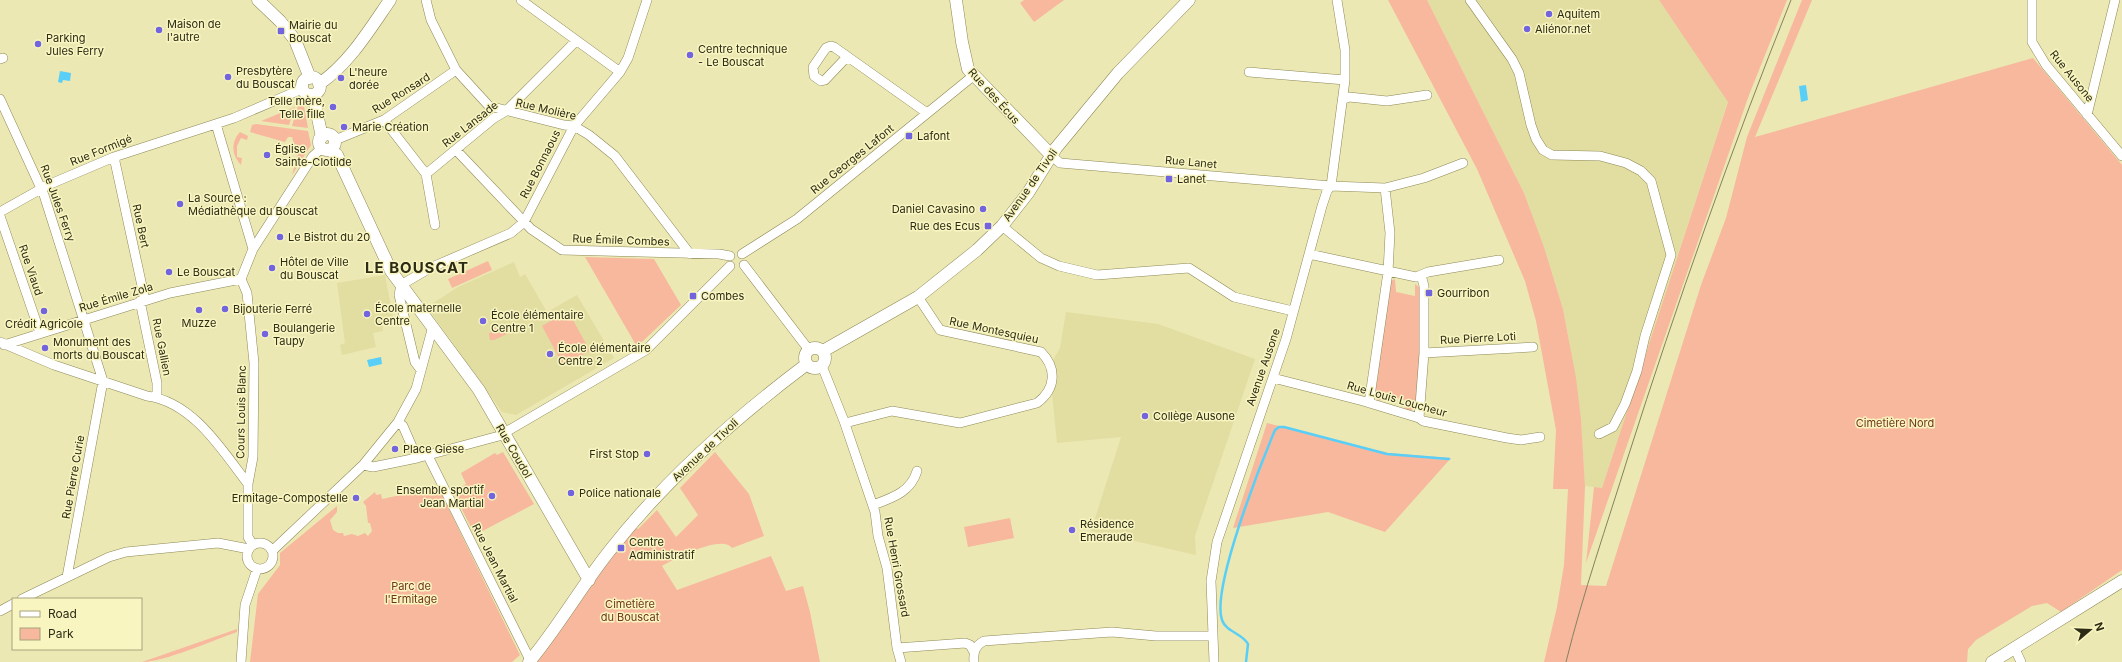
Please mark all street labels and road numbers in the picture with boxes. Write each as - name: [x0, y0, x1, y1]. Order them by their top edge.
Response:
- street label: Rue Ausone: [2047, 47, 2097, 105]
- street label: Rue des Écus: [965, 65, 1023, 127]
- street label: Rue Ronsard: [369, 70, 433, 116]
- street label: Rue Molière: [514, 95, 578, 123]
- street label: Rue Lansade: [439, 98, 501, 150]
- street label: Rue Georges Lafont: [808, 121, 897, 197]
- street label: Rue Bonnaous: [517, 127, 563, 201]
- street label: Rue Formigé: [68, 131, 134, 169]
- street label: Avenue de Tivoli: [1000, 146, 1060, 224]
- street label: Rue Lanet: [1164, 153, 1218, 171]
- street label: Rue Jules Ferry: [38, 162, 78, 244]
- street label: Rue Bert: [130, 203, 153, 250]
- street label: Rue Émile Combes: [572, 231, 670, 249]
- street label: Rue Viaud: [16, 243, 46, 297]
- street label: Rue Émile Zola: [77, 279, 155, 315]
- street label: Rue Montesquieu: [948, 314, 1040, 346]
- street label: Rue Gallien: [150, 317, 174, 377]
- street label: Avenue Ausone: [1243, 326, 1283, 408]
- street label: Rue Pierre Loti: [1440, 329, 1516, 347]
- street label: Cours Louis Blanc: [233, 365, 249, 459]
- street label: Rue Louis Loucheur: [1345, 378, 1449, 420]
- street label: Avenue de Tivoli: [669, 416, 741, 484]
- street label: Rue Coudol: [493, 421, 535, 481]
- street label: Rue Pierre Curie: [59, 434, 87, 520]
- street label: Rue Henri Grossard: [881, 516, 913, 618]
- street label: Rue Jean Martial: [469, 521, 521, 605]

